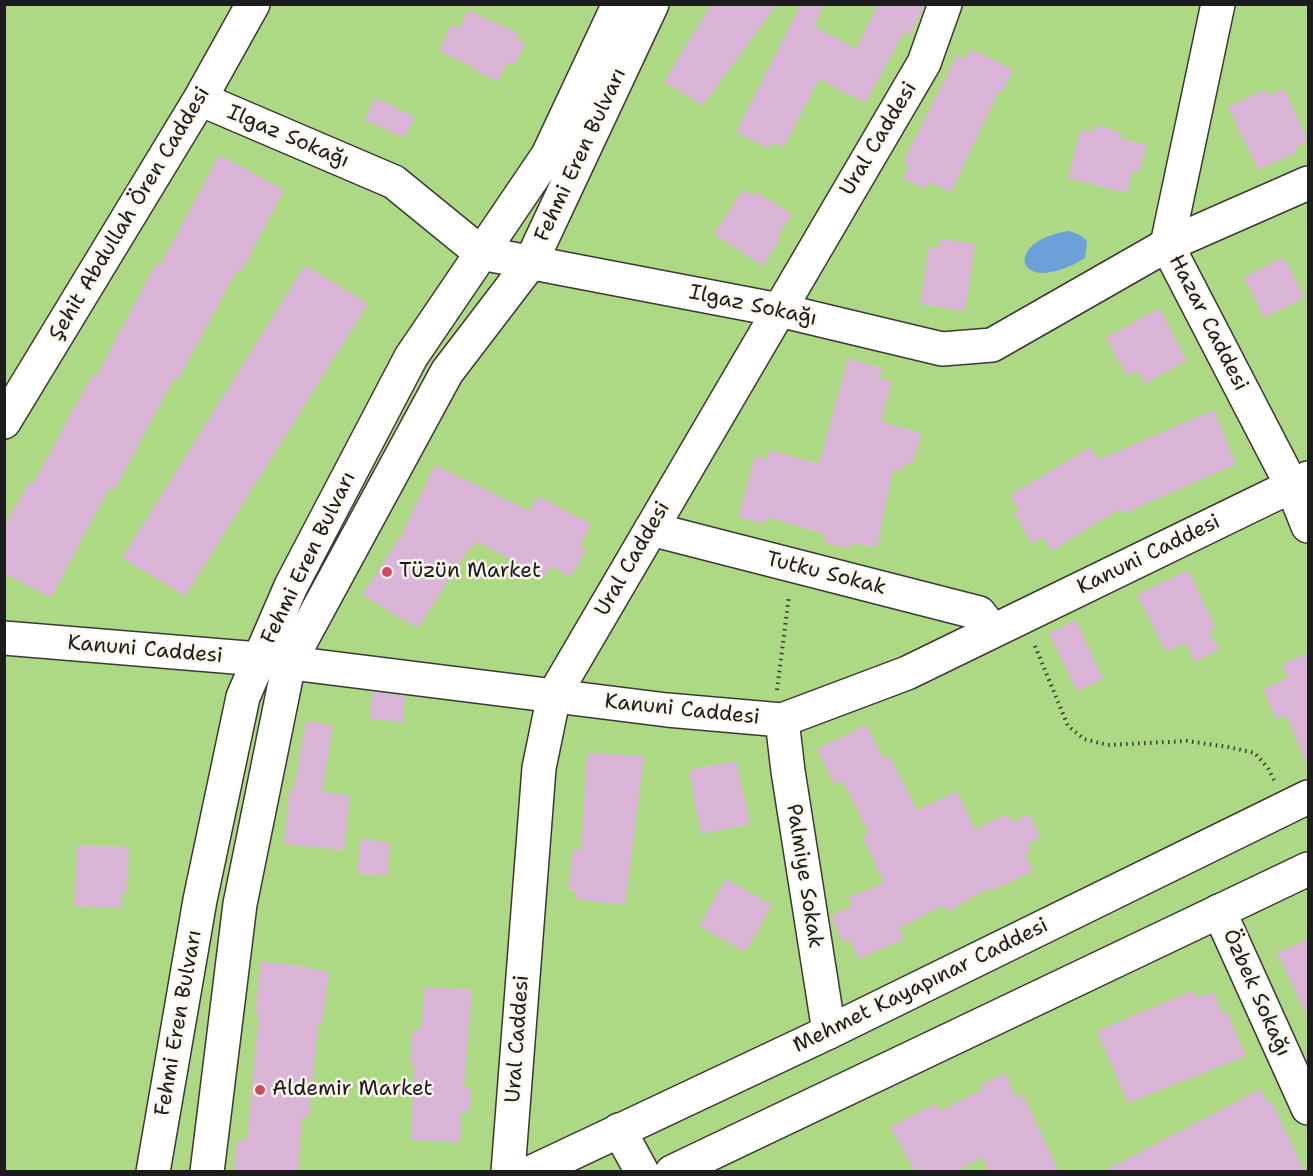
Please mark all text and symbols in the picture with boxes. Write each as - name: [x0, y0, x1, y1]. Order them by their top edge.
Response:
- street label: Fehmi Eren Bulvarı: [530, 64, 632, 246]
- street label: Ural Caddesi: [835, 78, 923, 200]
- street label: Şehit Abdullah Ören Caddesi: [44, 83, 216, 345]
- street label: Ilgaz Sokağı: [223, 100, 353, 174]
- street label: Hazar Caddesi: [1163, 251, 1253, 395]
- street label: Ilgaz Sokağı: [687, 280, 819, 332]
- street label: Fehmi Eren Bulvarı: [256, 468, 362, 648]
- street label: Ural Caddesi: [590, 497, 676, 621]
- street label: Kanuni Caddesi: [1073, 510, 1225, 600]
- street label: Tutku Sokak: [763, 547, 889, 601]
- place label: Tüzün Market: [399, 559, 541, 585]
- marker: Tüzün Market: [380, 565, 394, 579]
- street label: Kanuni Caddesi: [66, 631, 224, 669]
- street label: Kanuni Caddesi: [603, 689, 761, 731]
- street label: Palmiye Sokak: [780, 802, 828, 950]
- street label: Mehmet Kayapınar Caddesi: [789, 913, 1053, 1059]
- street label: Özbek Sokağı: [1217, 925, 1295, 1061]
- street label: Fehmi Eren Bulvarı: [150, 928, 208, 1118]
- street label: Ural Caddesi: [501, 974, 535, 1104]
- place label: Aldemir Market: [272, 1077, 433, 1103]
- marker: Aldemir Market: [253, 1083, 267, 1097]

